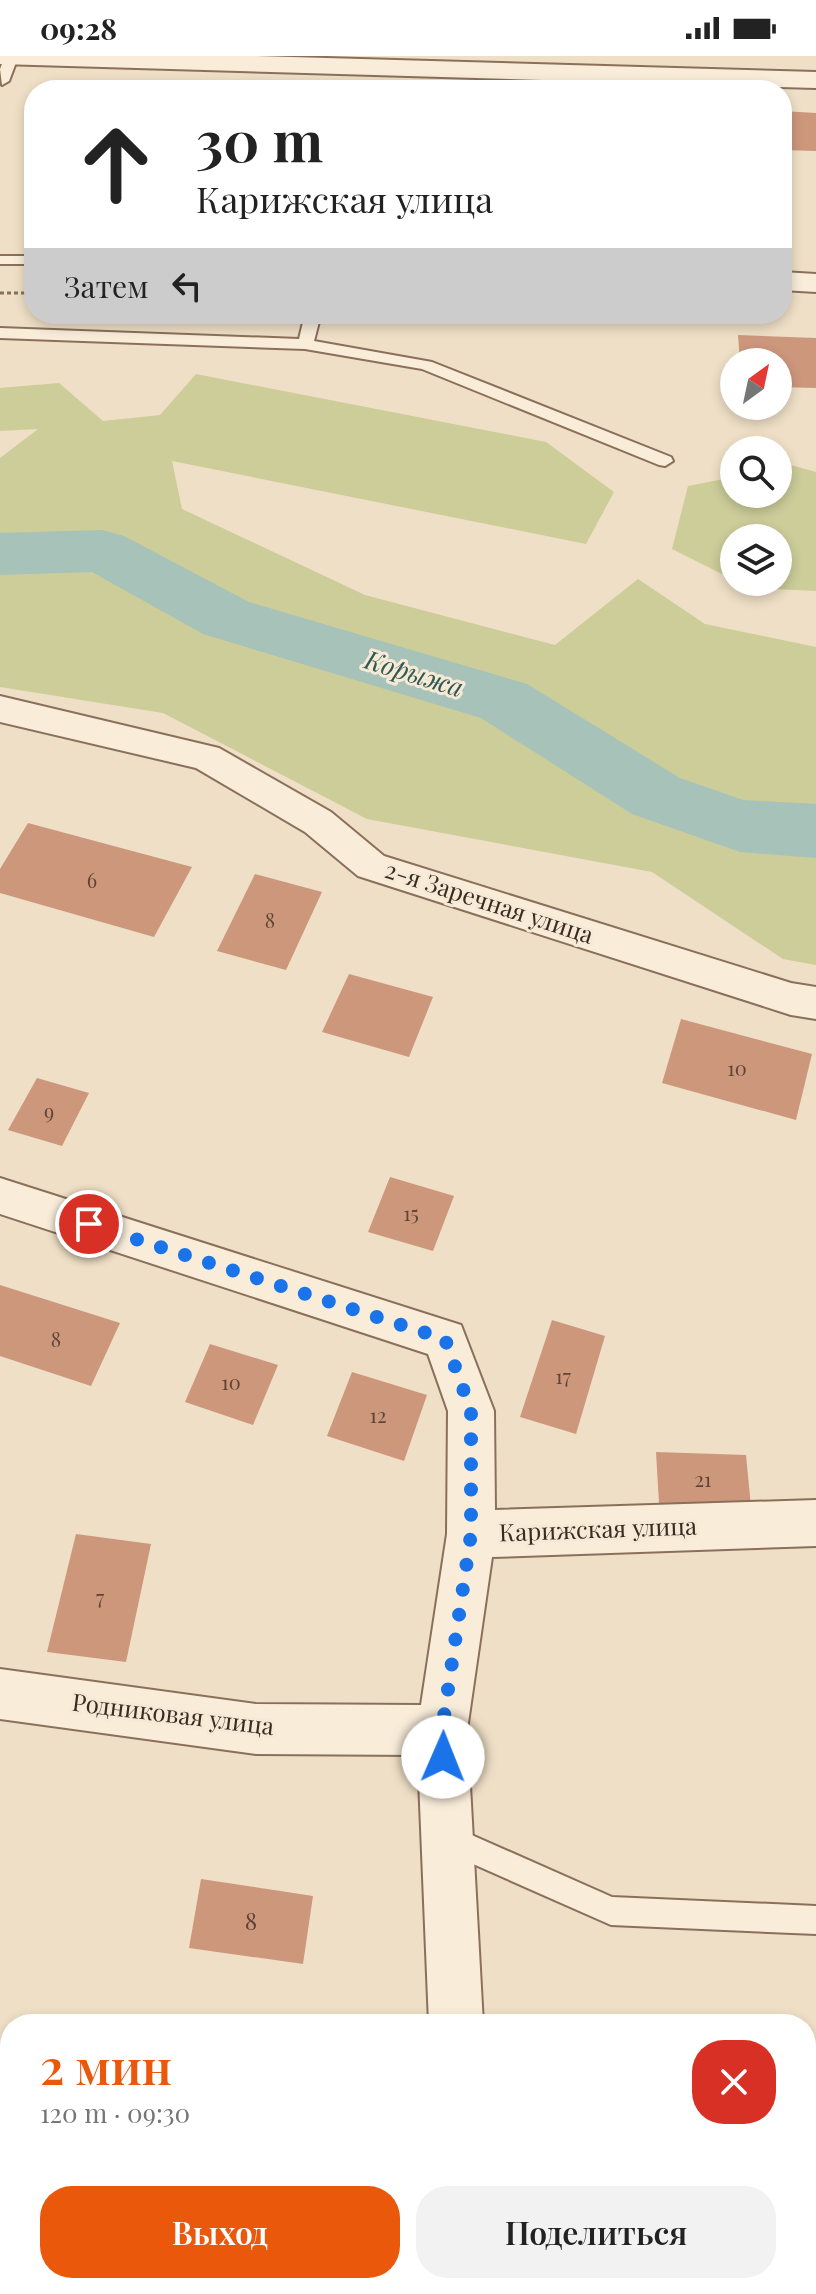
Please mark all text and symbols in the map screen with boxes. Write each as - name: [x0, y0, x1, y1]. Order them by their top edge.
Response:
- text: 09:28: [40, 8, 117, 48]
- text: 30 m: [196, 102, 323, 177]
- icon: ahead: [64, 112, 168, 216]
- text: Карижская улица: [196, 174, 493, 222]
- icon: left: [165, 264, 209, 308]
- text: Затем: [64, 266, 149, 306]
- north arrow: [720, 348, 792, 420]
- map controls: [720, 348, 792, 596]
- button: search: [720, 436, 792, 508]
- button: layers: [720, 524, 792, 596]
- water label: Корыжа: [360, 641, 468, 704]
- street label: 2-я Заречная улица: [381, 852, 598, 950]
- house number: 6: [87, 866, 97, 893]
- house number: 8: [265, 906, 275, 933]
- house number: 10: [727, 1054, 747, 1081]
- house number: 9: [44, 1097, 54, 1124]
- pin: [55, 1190, 123, 1258]
- house number: 15: [403, 1199, 419, 1226]
- icon: arrive: [67, 1202, 111, 1246]
- house number: 8: [51, 1325, 61, 1352]
- house number: 17: [555, 1362, 571, 1389]
- house number: 10: [221, 1368, 241, 1395]
- house number: 12: [370, 1401, 386, 1428]
- house number: 21: [695, 1465, 711, 1492]
- street label: Карижская улица: [498, 1509, 697, 1547]
- house number: 7: [96, 1583, 104, 1610]
- street label: Родниковая улица: [71, 1685, 276, 1741]
- position arrow: [401, 1715, 485, 1799]
- house number: 8: [245, 1904, 257, 1936]
- text: 2 мин: [40, 2033, 172, 2097]
- button: close: [692, 2040, 776, 2124]
- text: 120 m · 09:30: [40, 2095, 190, 2130]
- button: Выход: [40, 2186, 400, 2278]
- button: Поделиться: [416, 2186, 776, 2278]

